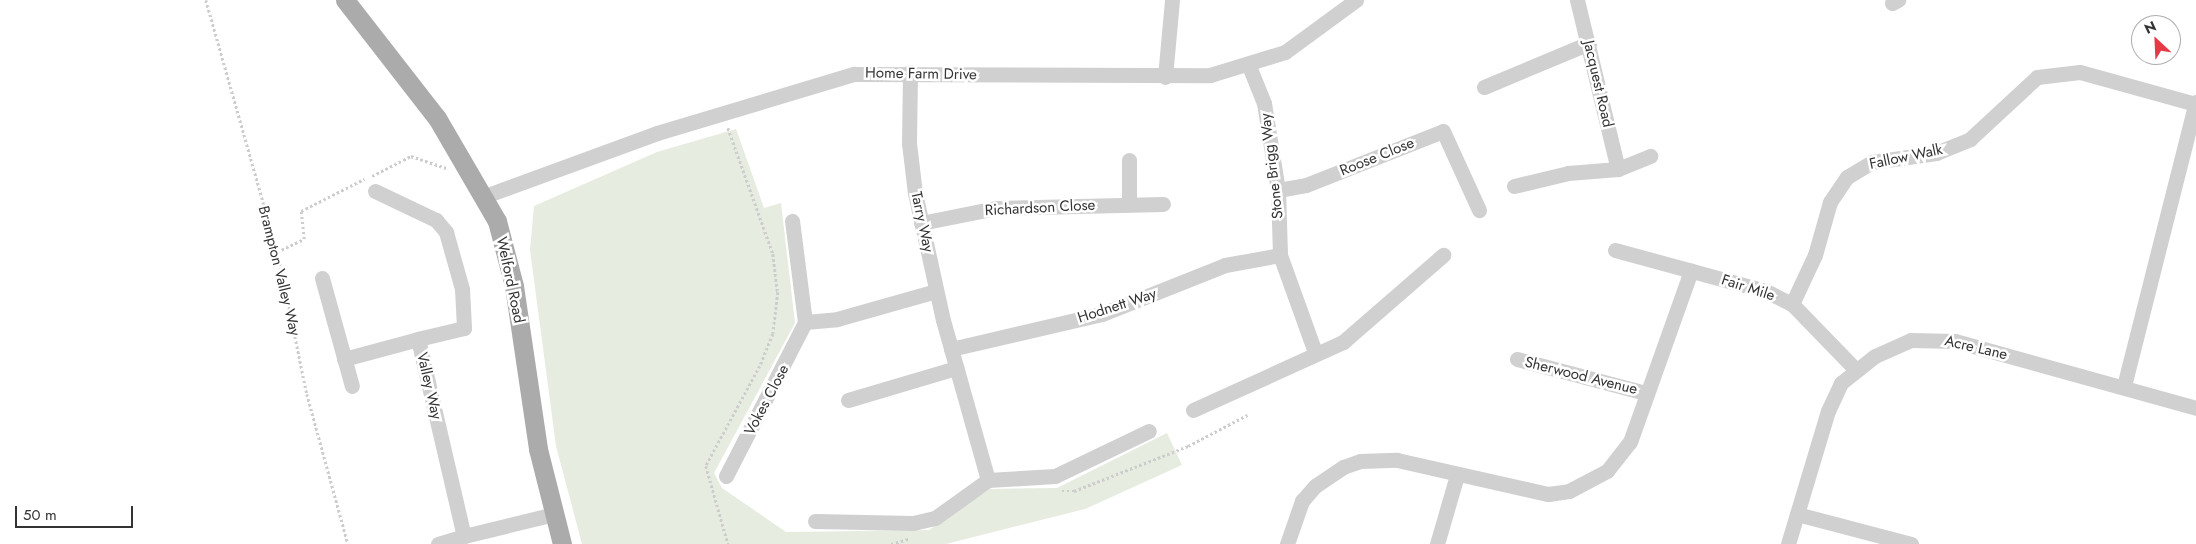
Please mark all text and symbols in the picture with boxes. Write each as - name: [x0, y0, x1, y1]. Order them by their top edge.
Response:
- north arrow: [2131, 15, 2181, 65]
- text: N: [2141, 16, 2159, 39]
- street label: Jacquest Road: [1579, 39, 1617, 129]
- street label: Home Farm Drive: [865, 64, 977, 84]
- street label: Stone Brigg Way: [1257, 112, 1287, 220]
- street label: Roose Close: [1337, 134, 1417, 180]
- street label: Fallow Walk: [1868, 140, 1944, 174]
- street label: Tarry Way: [907, 190, 937, 254]
- street label: Richardson Close: [984, 196, 1096, 220]
- street label: Brampton Valley Way: [254, 204, 304, 338]
- street label: Welford Road: [492, 235, 528, 325]
- street label: Fair Mile: [1719, 271, 1777, 305]
- street label: Hodnett Way: [1075, 285, 1159, 327]
- street label: Acre Lane: [1943, 332, 2009, 364]
- street label: Valley Way: [413, 351, 445, 421]
- street label: Sherwood Avenue: [1523, 353, 1639, 399]
- street label: Vokes Close: [741, 362, 793, 438]
- scale bar: [18, 496, 135, 528]
- text: 50 m: [23, 504, 57, 526]

